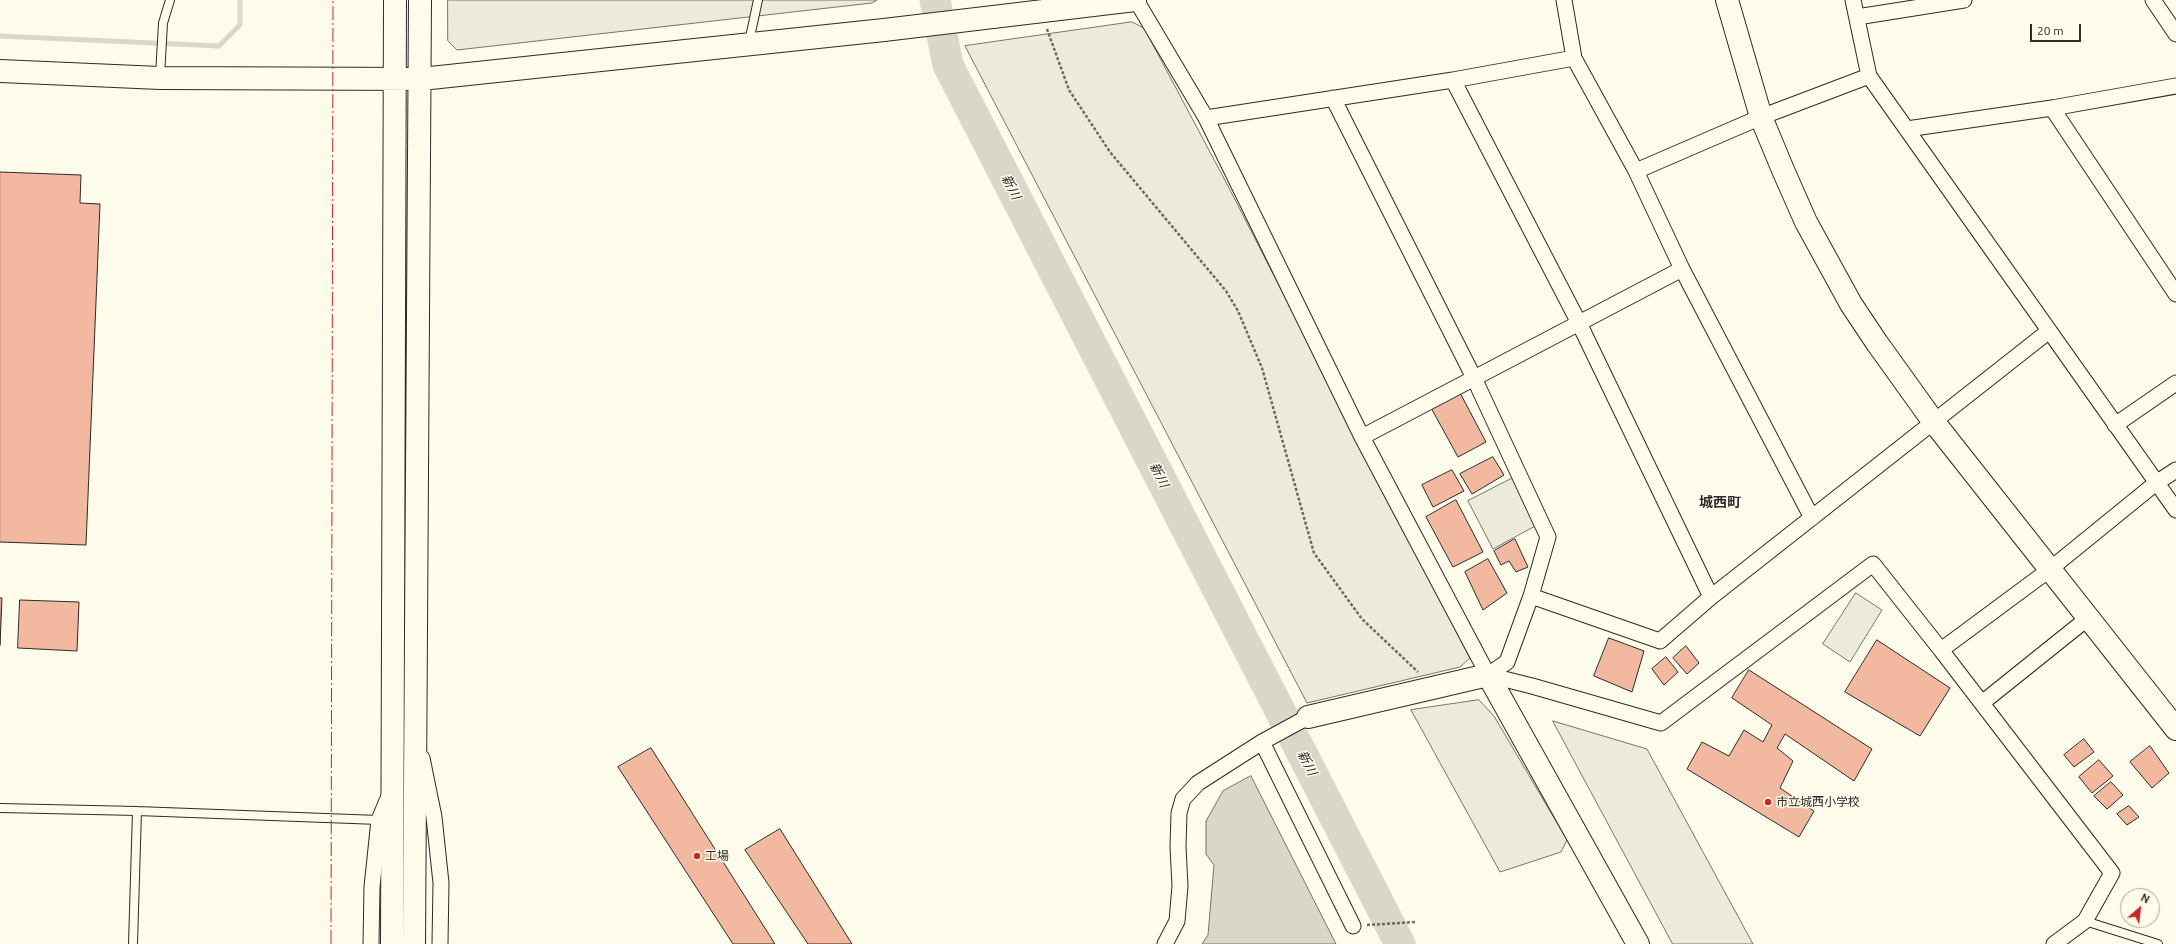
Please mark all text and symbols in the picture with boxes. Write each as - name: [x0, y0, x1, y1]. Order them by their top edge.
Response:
- scale bar: [2032, 16, 2083, 42]
- text: 20 m: [2037, 24, 2064, 37]
- water label: 新川: [998, 172, 1024, 202]
- water label: 新川: [1146, 460, 1172, 490]
- district label: 城西町: [1699, 494, 1741, 510]
- water label: 新川: [1294, 748, 1320, 778]
- place label: 市立城西小学校: [1776, 795, 1860, 809]
- marker: 市立城西小学校: [1763, 797, 1773, 807]
- place label: 工場: [705, 849, 729, 863]
- marker: 工場: [692, 851, 702, 861]
- north arrow: [2120, 888, 2160, 928]
- text: N: [2139, 891, 2152, 906]

